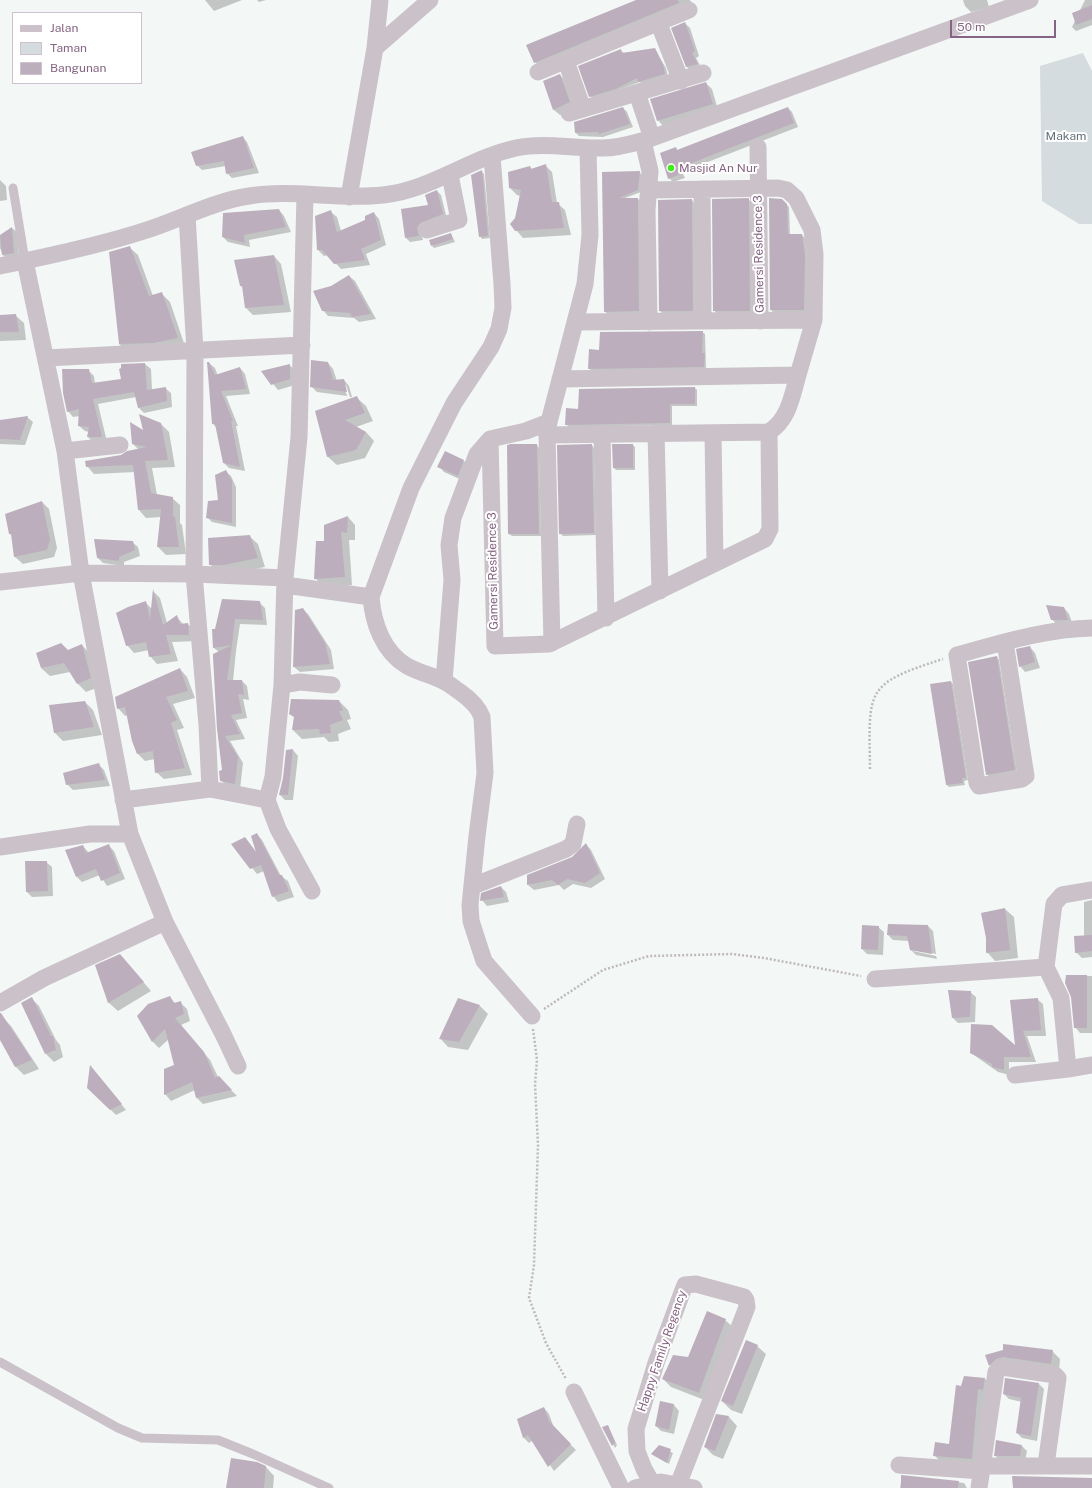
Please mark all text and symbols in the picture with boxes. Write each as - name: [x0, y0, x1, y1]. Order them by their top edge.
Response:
- legend: [12, 12, 142, 84]
- scale bar: [952, 12, 1058, 38]
- text: 50 m: [957, 20, 985, 34]
- text: Jalan: [50, 21, 78, 35]
- text: Taman: [50, 41, 87, 55]
- text: Bangunan: [50, 61, 106, 75]
- park label: Makam: [1046, 129, 1086, 143]
- place label: Masjid An Nur: [679, 161, 758, 175]
- marker: Masjid An Nur: [666, 163, 676, 173]
- street label: Gamersi Residence 3: [751, 195, 767, 313]
- street label: Gamersi Residence 3: [485, 512, 501, 630]
- street label: Happy Family Regency: [634, 1288, 690, 1414]

